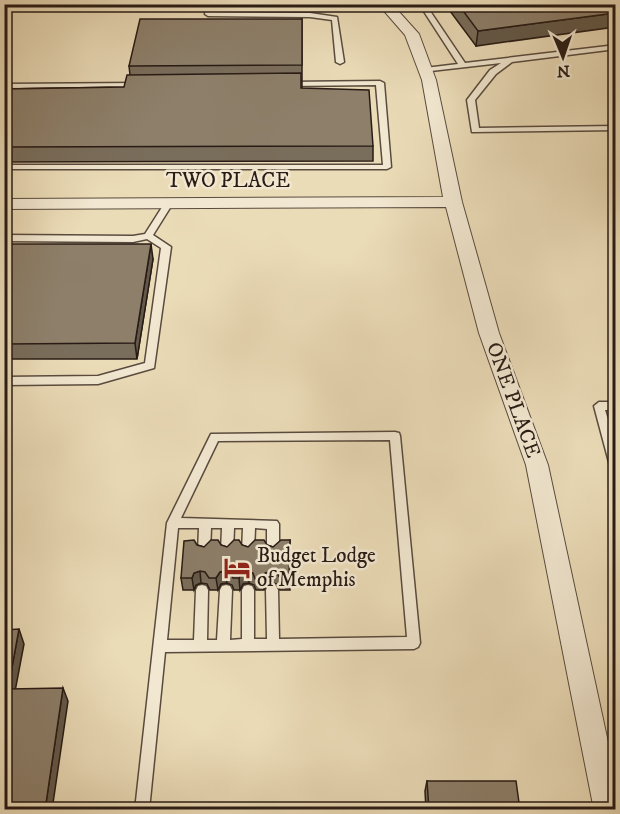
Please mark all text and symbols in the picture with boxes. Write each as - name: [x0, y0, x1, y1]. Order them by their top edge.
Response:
- north arrow: [533, 27, 593, 87]
- text: N: [557, 61, 570, 81]
- street label: TWO PLACE: [166, 168, 290, 194]
- street label: ONE PLACE: [480, 339, 546, 461]
- place label: Budget Lodge of Memphis: [257, 543, 376, 593]
- hotel icon: Budget Lodge of Memphis: [222, 553, 252, 583]

